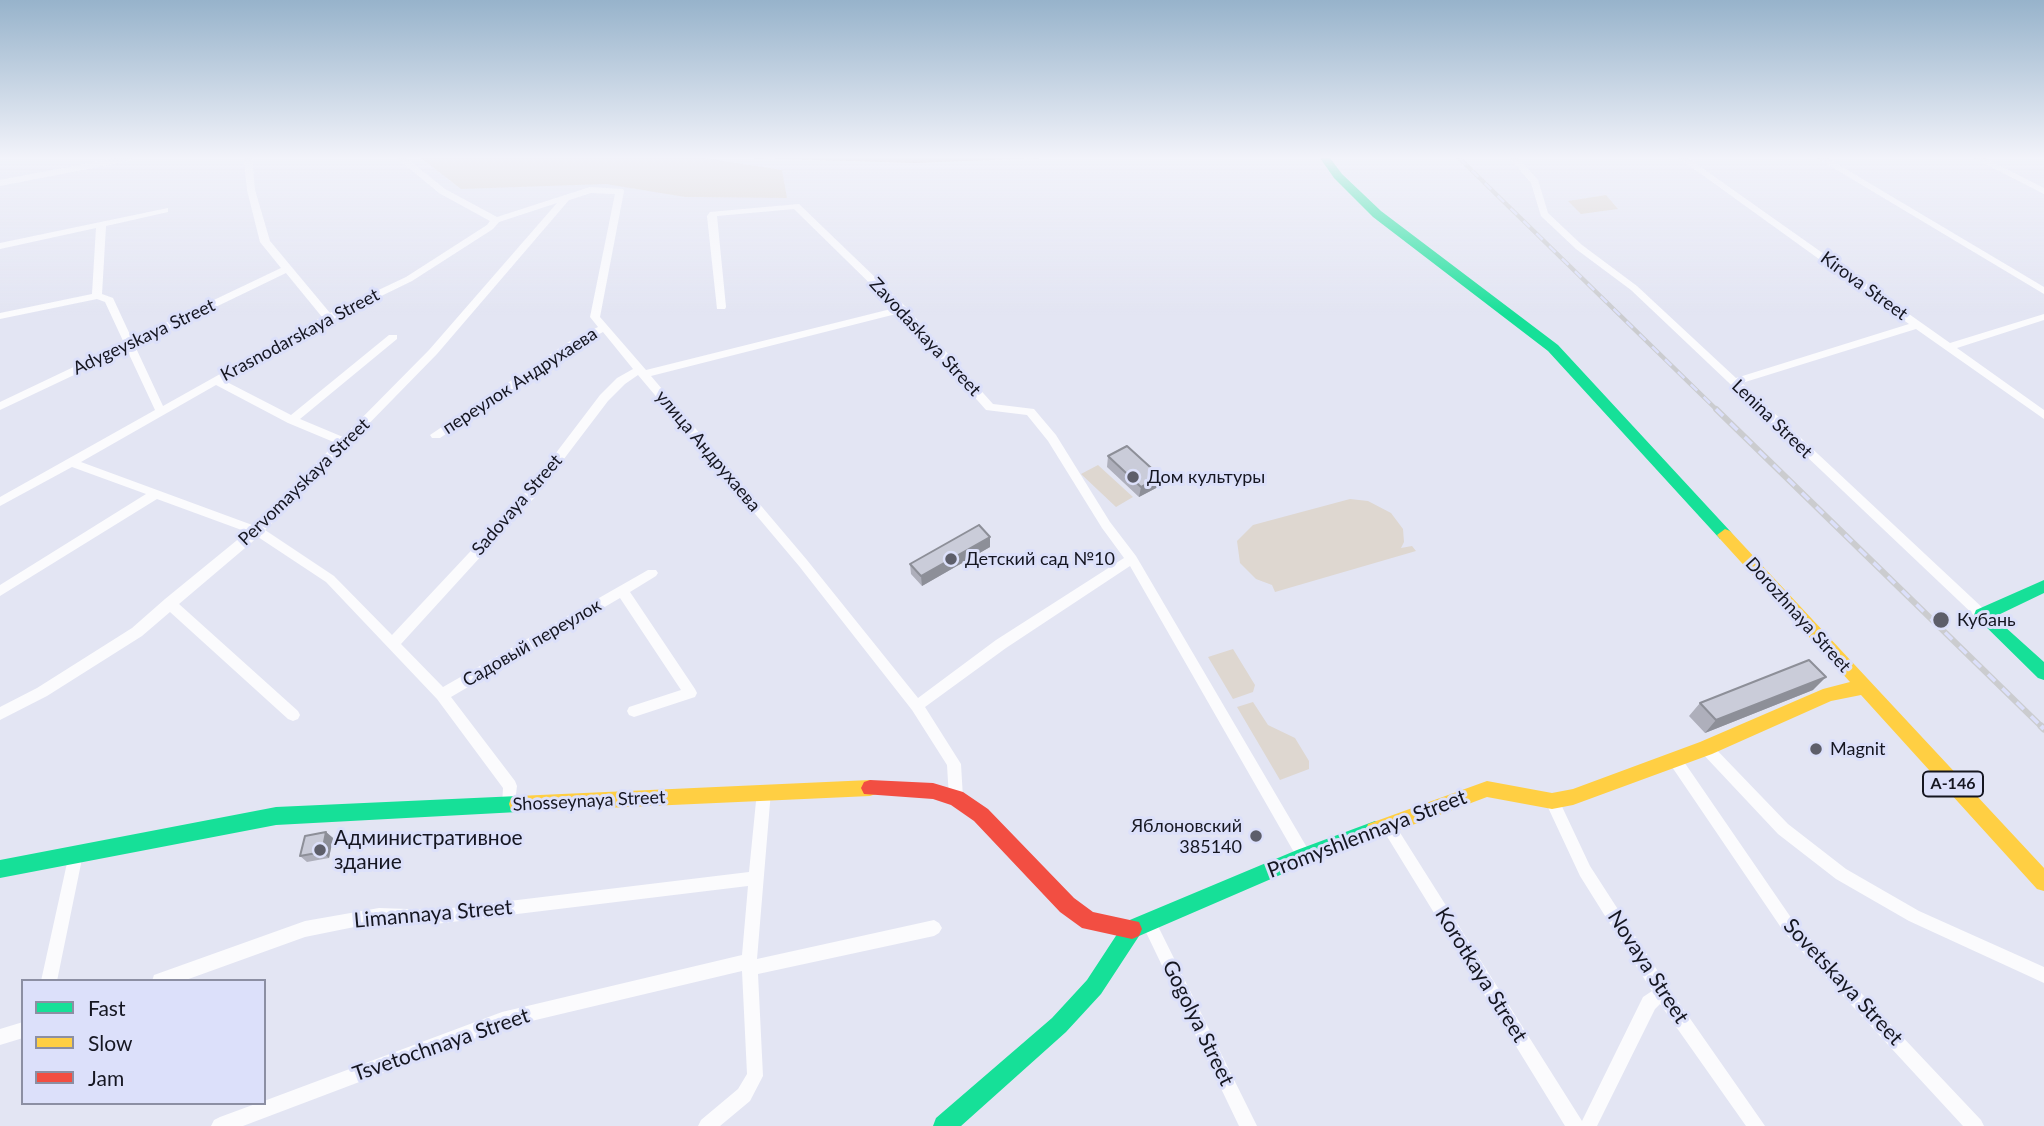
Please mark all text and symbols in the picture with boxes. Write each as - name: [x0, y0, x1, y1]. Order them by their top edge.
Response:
- street label: Kirova Street: [1816, 247, 1912, 325]
- street label: Zavodaskaya Street: [865, 273, 985, 401]
- street label: Krasnodarskaya Street: [217, 284, 383, 386]
- street label: Adygeyskaya Street: [69, 295, 219, 379]
- street label: переулок Андрухаева: [439, 323, 601, 439]
- street label: Lenina Street: [1727, 375, 1817, 463]
- street label: улица Андрухаева: [651, 386, 765, 516]
- street label: Pervomayskaya Street: [234, 414, 374, 550]
- street label: Sadovaya Street: [467, 450, 567, 560]
- place label: Дом культуры: [1147, 466, 1265, 488]
- marker: Дом культуры: [1125, 469, 1141, 485]
- place label: Детский сад №10: [965, 548, 1115, 570]
- marker: Детский сад №10: [943, 551, 959, 567]
- street label: Dorozhnaya Street: [1741, 553, 1855, 677]
- street label: Садовый переулок: [459, 595, 605, 691]
- place label: Кубань: [1957, 609, 2016, 631]
- marker: Кубань: [1931, 610, 1951, 630]
- place label: Magnit: [1830, 738, 1886, 760]
- marker: Magnit: [1808, 741, 1824, 757]
- road number: А-146: [1923, 772, 1983, 796]
- street label: Promyshlennaya Street: [1264, 784, 1470, 884]
- street label: Shosseynaya Street: [512, 786, 666, 816]
- place label: Яблоновский 385140: [1131, 815, 1242, 858]
- place label: Административное здание: [334, 825, 523, 875]
- marker: Яблоновский 385140: [1248, 828, 1264, 844]
- marker: Административное здание: [312, 842, 328, 858]
- street label: Limannaya Street: [353, 895, 513, 933]
- street label: Korotkaya Street: [1429, 903, 1533, 1047]
- street label: Novaya Street: [1602, 906, 1694, 1028]
- street label: Sovetskaya Street: [1778, 914, 1908, 1050]
- street label: Gogolya Street: [1157, 956, 1239, 1090]
- legend: [21, 979, 266, 1105]
- text: Fast: [88, 995, 125, 1020]
- street label: Tsvetochnaya Street: [349, 1003, 533, 1087]
- text: Slow: [88, 1030, 132, 1055]
- text: Jam: [88, 1065, 124, 1090]

